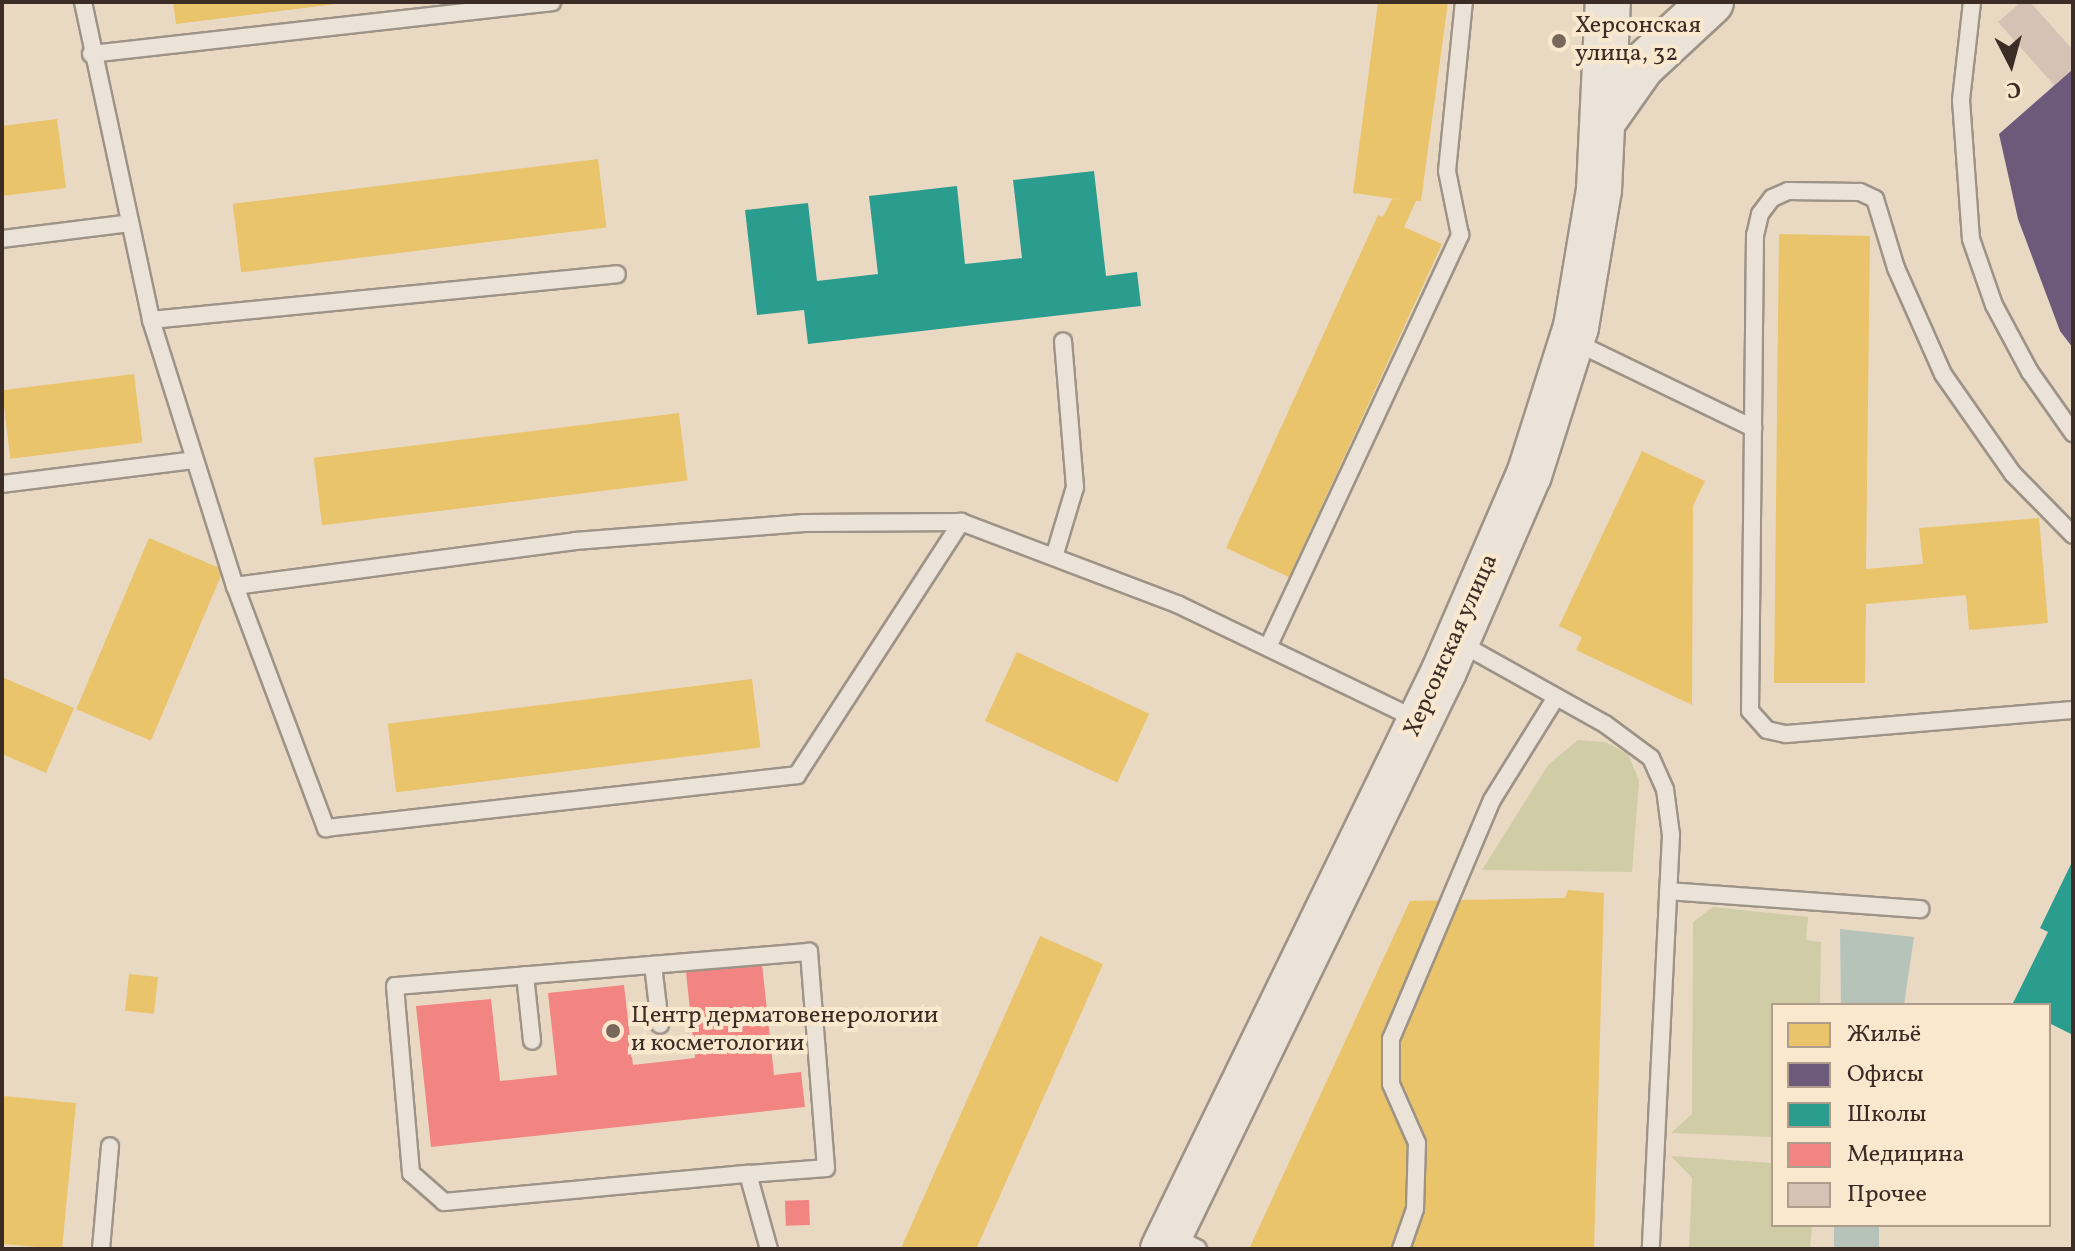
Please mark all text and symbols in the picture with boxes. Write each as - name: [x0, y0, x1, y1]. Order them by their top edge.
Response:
- place label: Херсонская улица, 32: [1575, 13, 1701, 69]
- north arrow: [1971, 24, 2051, 104]
- marker: Херсонская улица, 32: [1550, 32, 1568, 50]
- text: С: [2005, 72, 2022, 105]
- street label: Херсонская улица: [1399, 550, 1505, 742]
- place label: Центр дерматовенерологии и косметологии: [631, 1003, 938, 1059]
- legend: [1771, 1003, 2051, 1227]
- text: Жильё: [1847, 1018, 1921, 1052]
- marker: Центр дерматовенерологии и косметологии: [602, 1020, 624, 1042]
- text: Офисы: [1847, 1058, 1924, 1092]
- text: Школы: [1847, 1098, 1927, 1132]
- text: Медицина: [1847, 1138, 1965, 1172]
- text: Прочее: [1847, 1178, 1927, 1212]

